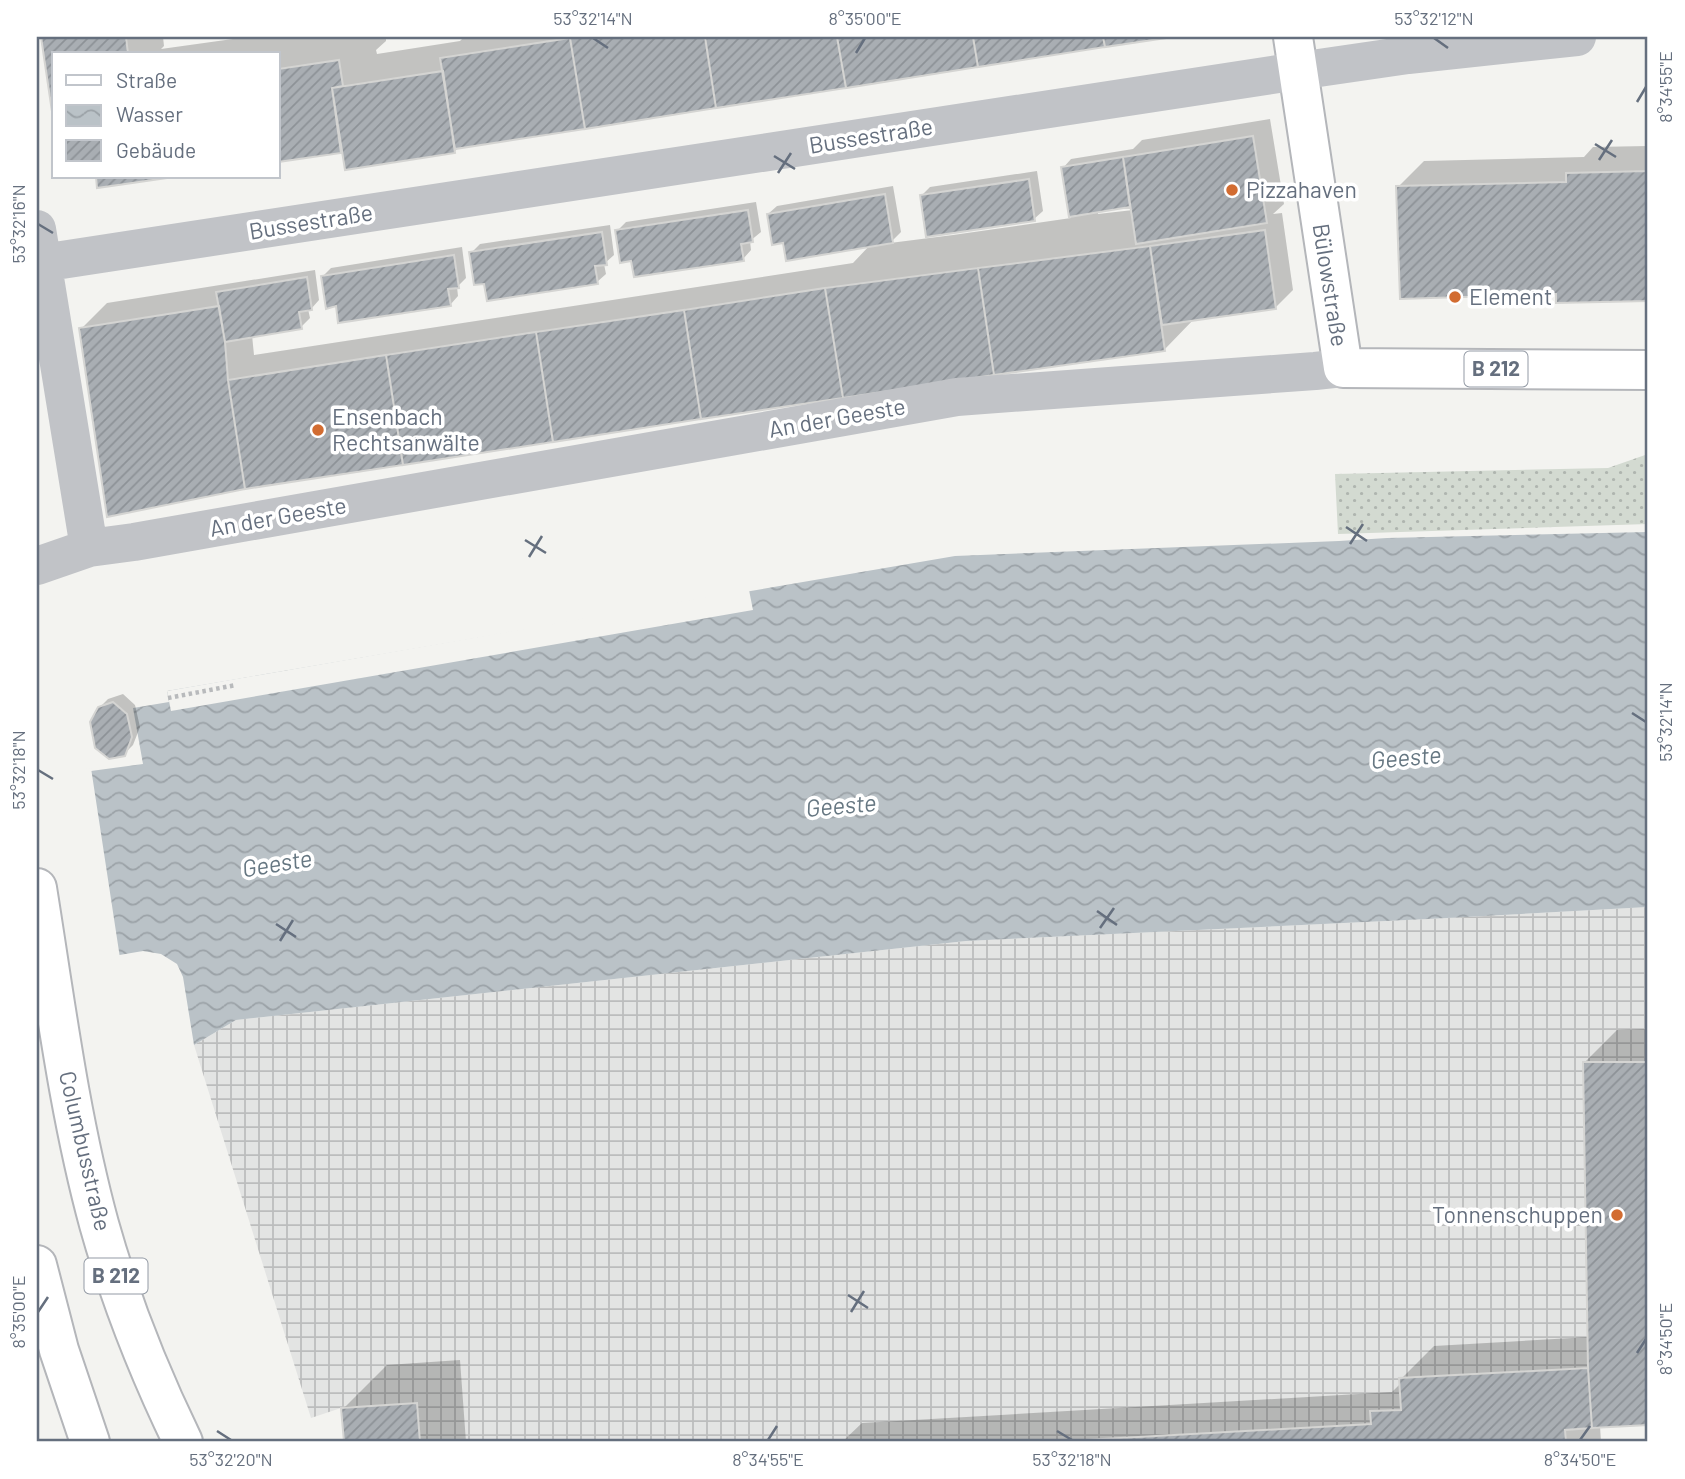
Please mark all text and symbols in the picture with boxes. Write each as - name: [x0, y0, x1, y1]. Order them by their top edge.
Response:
- text: 53°32'14"N: [553, 7, 633, 29]
- text: 8°35'00"E: [828, 7, 902, 29]
- text: 53°32'12"N: [1394, 7, 1474, 29]
- text: 8°34'55"E: [1654, 51, 1676, 123]
- legend: [52, 52, 280, 178]
- text: Straße: [116, 67, 177, 92]
- text: Wasser: [116, 101, 183, 126]
- street label: Bussestraße: [807, 111, 935, 159]
- text: Gebäude: [116, 137, 196, 162]
- place label: Pizzahaven: [1246, 175, 1357, 203]
- marker: Pizzahaven: [1224, 182, 1240, 198]
- text: 53°32'16"N: [7, 184, 29, 264]
- street label: Bussestraße: [247, 197, 375, 245]
- street label: Bülowstraße: [1307, 221, 1355, 348]
- place label: Element: [1469, 282, 1552, 310]
- marker: Element: [1447, 289, 1463, 305]
- road number: B 212: [1464, 352, 1528, 386]
- street label: An der Geeste: [766, 391, 907, 443]
- place label: Ensenbach Rechtsanwälte: [332, 402, 480, 456]
- marker: Ensenbach Rechtsanwälte: [310, 422, 326, 438]
- street label: An der Geeste: [207, 490, 348, 542]
- text: 53°32'14"N: [1654, 682, 1676, 762]
- text: 53°32'18"N: [7, 730, 29, 810]
- water label: Geeste: [1369, 739, 1442, 774]
- water label: Geeste: [804, 787, 877, 822]
- water label: Geeste: [240, 843, 314, 882]
- street label: Columbusstraße: [54, 1068, 118, 1233]
- place label: Tonnenschuppen: [1432, 1200, 1603, 1228]
- marker: Tonnenschuppen: [1609, 1207, 1625, 1223]
- road number: B 212: [85, 1258, 148, 1294]
- text: 8°35'00"E: [7, 1275, 29, 1349]
- text: 8°34'50"E: [1654, 1303, 1676, 1375]
- text: 53°32'20"N: [189, 1448, 273, 1470]
- text: 8°34'55"E: [732, 1448, 804, 1470]
- text: 53°32'18"N: [1032, 1448, 1112, 1470]
- text: 8°34'50"E: [1544, 1448, 1616, 1470]

